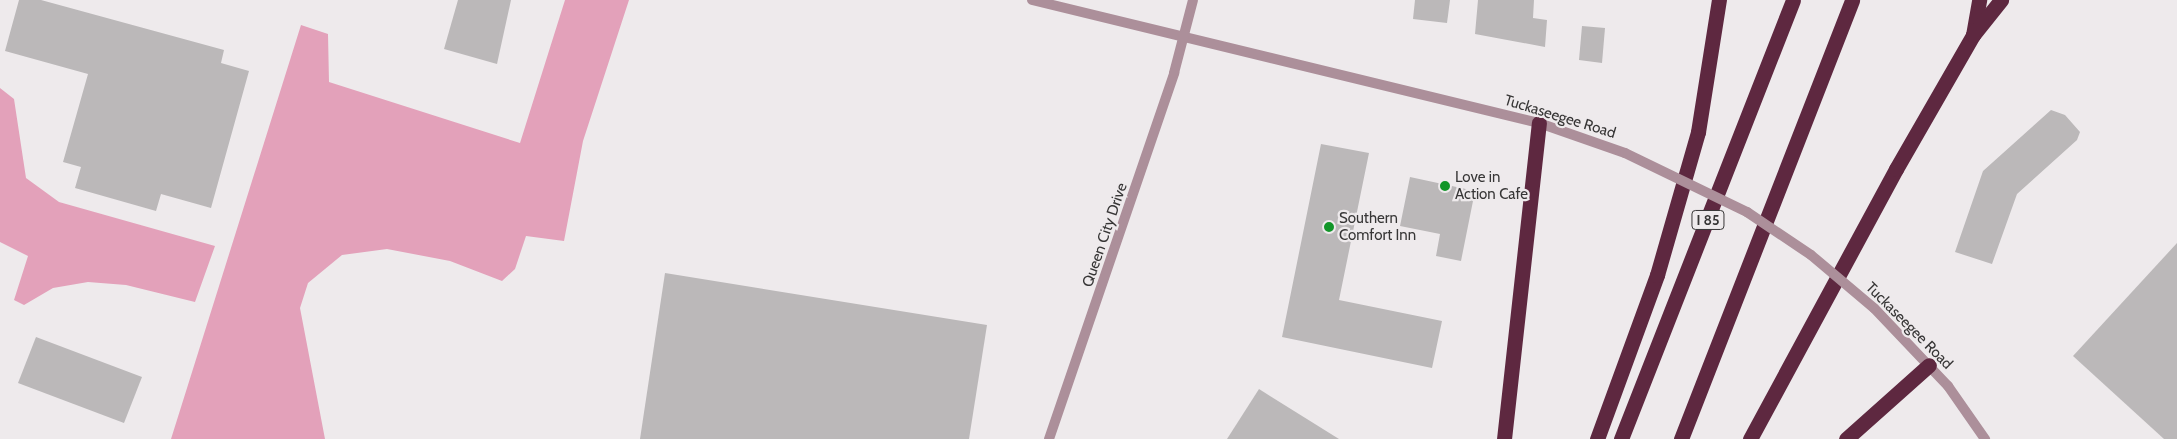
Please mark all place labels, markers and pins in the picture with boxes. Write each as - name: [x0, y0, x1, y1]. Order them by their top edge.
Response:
- place label: Love in Action Cafe: [1455, 168, 1528, 203]
- marker: Love in Action Cafe: [1439, 180, 1451, 192]
- place label: Southern Comfort Inn: [1339, 209, 1416, 244]
- marker: Southern Comfort Inn: [1323, 221, 1335, 233]

